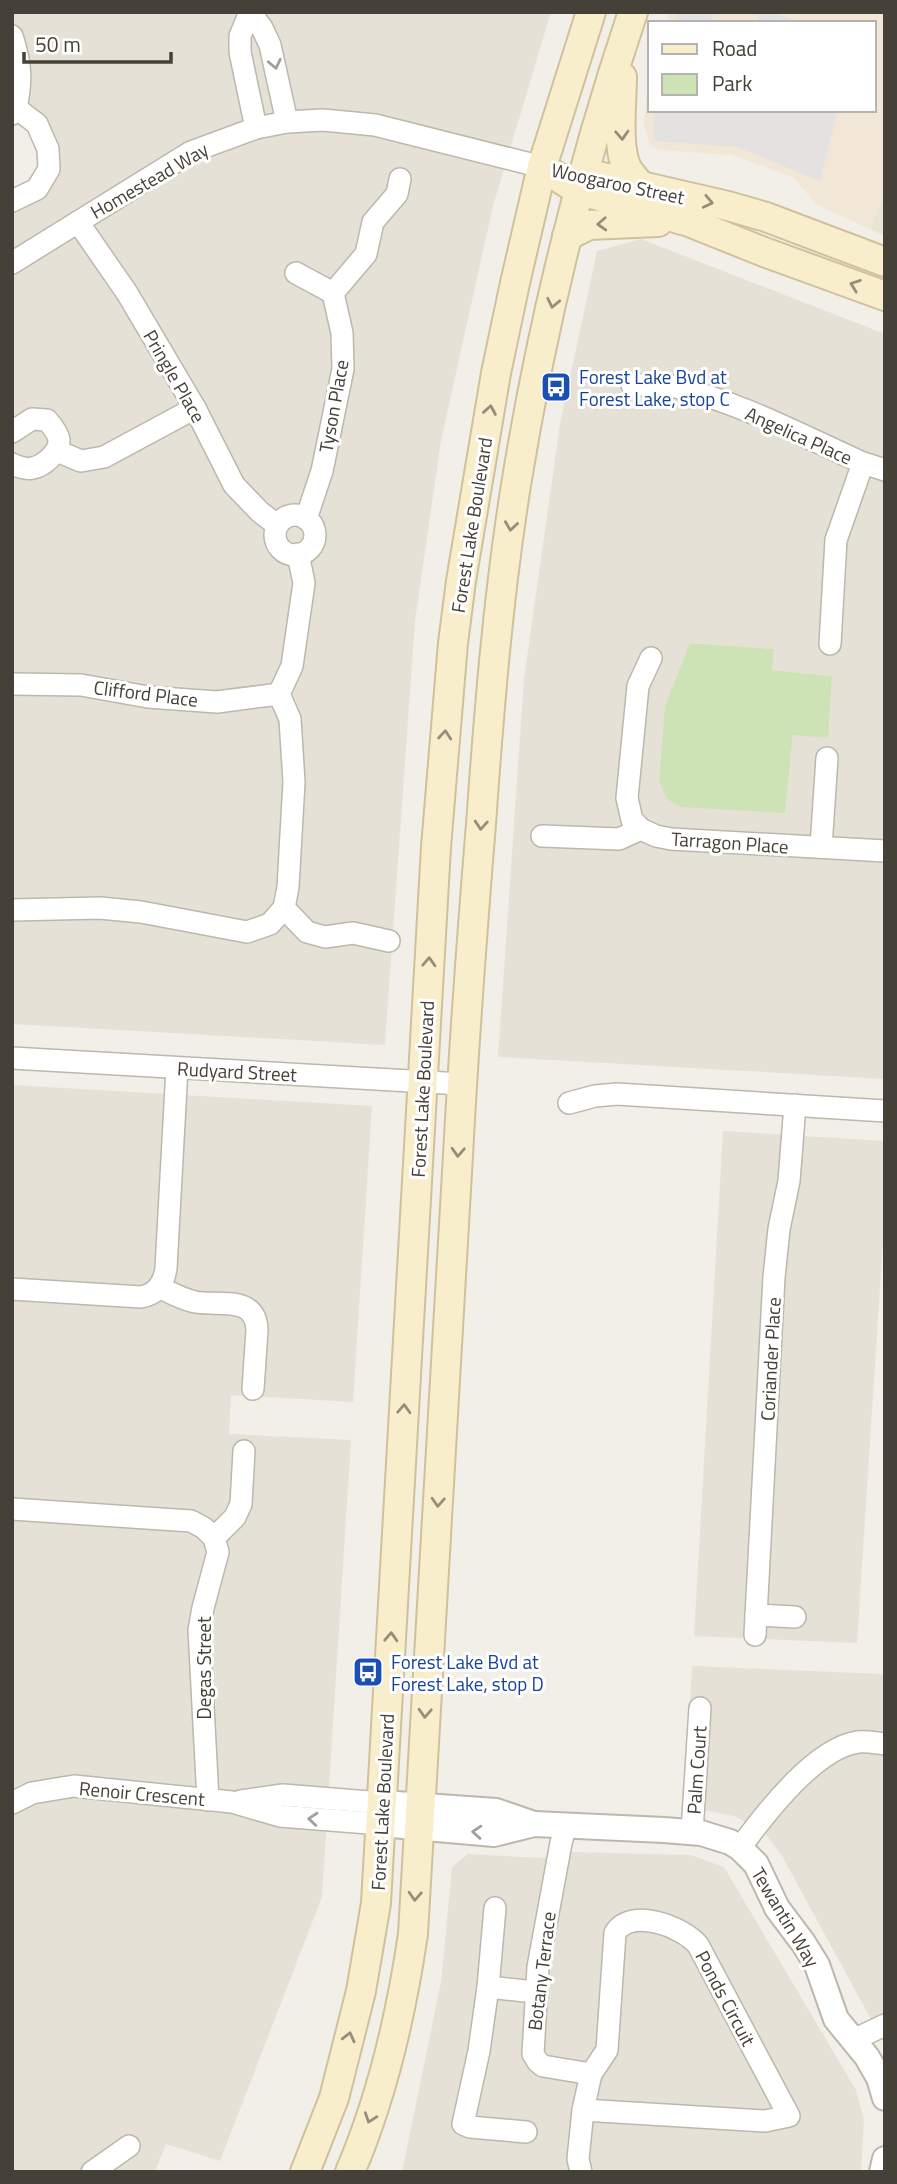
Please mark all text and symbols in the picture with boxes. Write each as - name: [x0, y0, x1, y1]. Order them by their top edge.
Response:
- scale bar: [24, 21, 172, 65]
- legend: [648, 21, 876, 112]
- text: 50 m: [35, 28, 81, 60]
- text: Road: [712, 32, 757, 64]
- one-way arrow: [266, 58, 281, 70]
- text: Park: [712, 67, 752, 99]
- one-way arrow: [614, 130, 629, 141]
- street label: Homestead Way: [84, 134, 214, 226]
- street label: Woogaroo Street: [549, 155, 688, 211]
- one-way arrow: [702, 193, 714, 208]
- one-way arrow: [596, 216, 607, 231]
- one-way arrow: [849, 279, 861, 293]
- one-way arrow: [546, 296, 561, 308]
- street label: Pringle Place: [137, 324, 213, 428]
- street label: Tyson Place: [311, 357, 355, 455]
- place label: Forest Lake Bvd at Forest Lake, stop C: [579, 362, 730, 413]
- bus stop icon: Forest Lake Bvd at Forest Lake, stop C: [539, 370, 573, 404]
- street label: Angelica Place: [741, 398, 857, 472]
- one-way arrow: [482, 404, 497, 415]
- street label: Forest Lake Boulevard: [443, 435, 499, 615]
- one-way arrow: [503, 520, 518, 532]
- street label: Clifford Place: [92, 672, 200, 714]
- one-way arrow: [437, 729, 452, 740]
- one-way arrow: [473, 820, 488, 831]
- street label: Tarragon Place: [670, 823, 790, 861]
- one-way arrow: [422, 956, 437, 967]
- street label: Forest Lake Boulevard: [403, 1000, 441, 1178]
- street label: Rudyard Street: [176, 1053, 298, 1089]
- one-way arrow: [450, 1147, 465, 1158]
- street label: Coriander Place: [752, 1296, 788, 1422]
- one-way arrow: [396, 1404, 411, 1415]
- one-way arrow: [430, 1496, 445, 1507]
- street label: Degas Street: [189, 1616, 218, 1720]
- one-way arrow: [384, 1631, 399, 1642]
- place label: Forest Lake Bvd at Forest Lake, stop D: [391, 1647, 544, 1698]
- bus stop icon: Forest Lake Bvd at Forest Lake, stop D: [351, 1655, 385, 1689]
- one-way arrow: [418, 1708, 433, 1719]
- street label: Forest Lake Boulevard: [363, 1713, 401, 1891]
- street label: Palm Court: [678, 1724, 714, 1815]
- street label: Renoir Crescent: [78, 1773, 206, 1813]
- one-way arrow: [307, 1812, 318, 1827]
- one-way arrow: [471, 1825, 482, 1840]
- street label: Tewantin Way: [745, 1861, 827, 1973]
- one-way arrow: [408, 1891, 423, 1902]
- street label: Botany Terrace: [519, 1910, 563, 2032]
- street label: Ponds Circuit: [689, 1945, 764, 2051]
- one-way arrow: [341, 2031, 355, 2043]
- one-way arrow: [364, 2111, 378, 2123]

